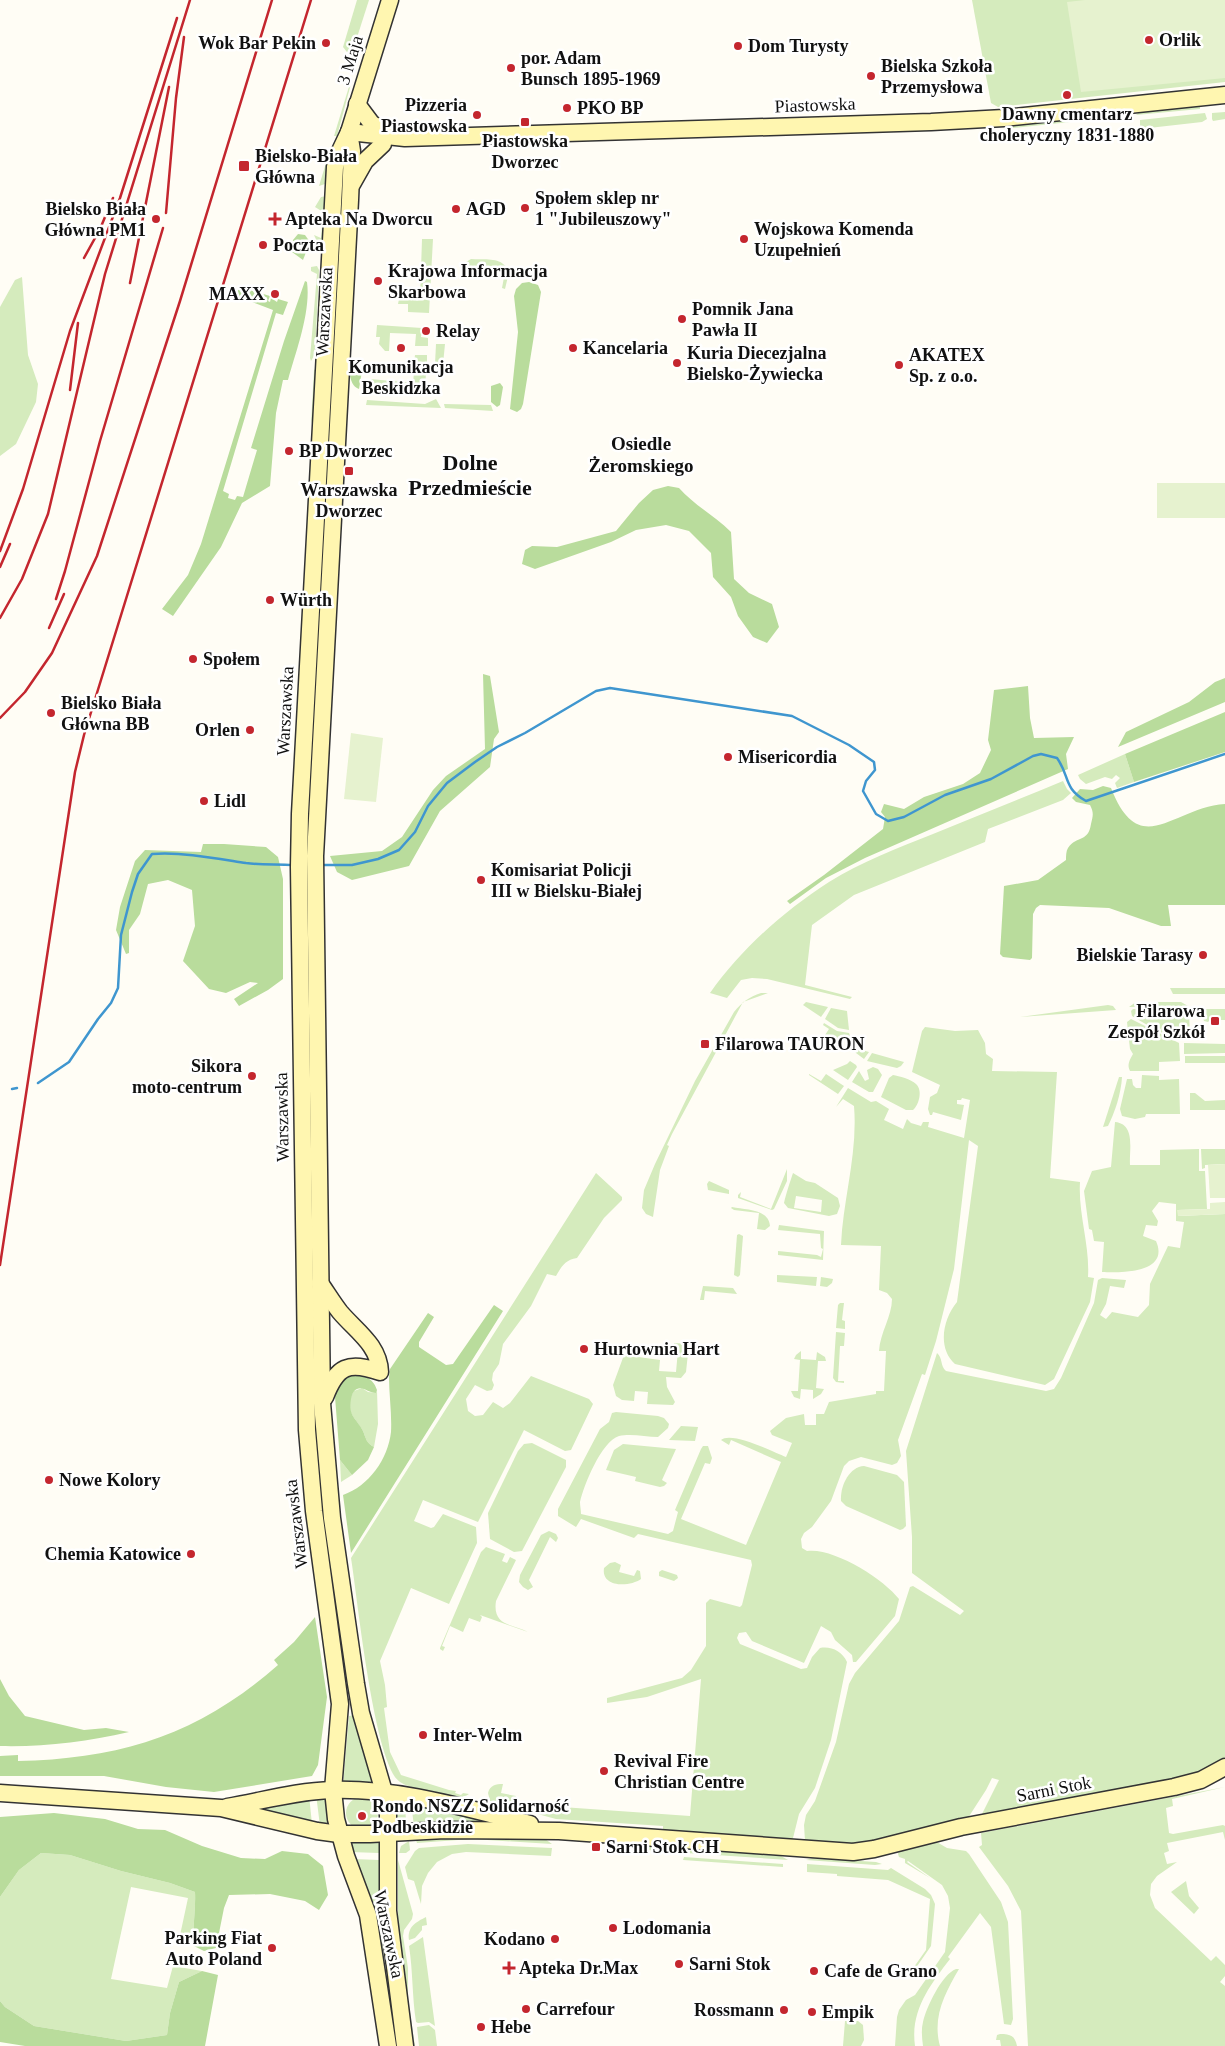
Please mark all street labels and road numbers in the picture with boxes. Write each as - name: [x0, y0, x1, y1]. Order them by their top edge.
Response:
- street label: 3 Maja: [333, 33, 367, 87]
- street label: Piastowska: [774, 94, 856, 116]
- street label: Warszawska: [312, 267, 336, 357]
- street label: Warszawska: [273, 666, 297, 756]
- street label: Warszawska: [271, 1072, 293, 1162]
- street label: Warszawska: [281, 1478, 311, 1570]
- street label: Sarni Stok: [1015, 1772, 1093, 1806]
- street label: Warszawska: [370, 1888, 408, 1980]

